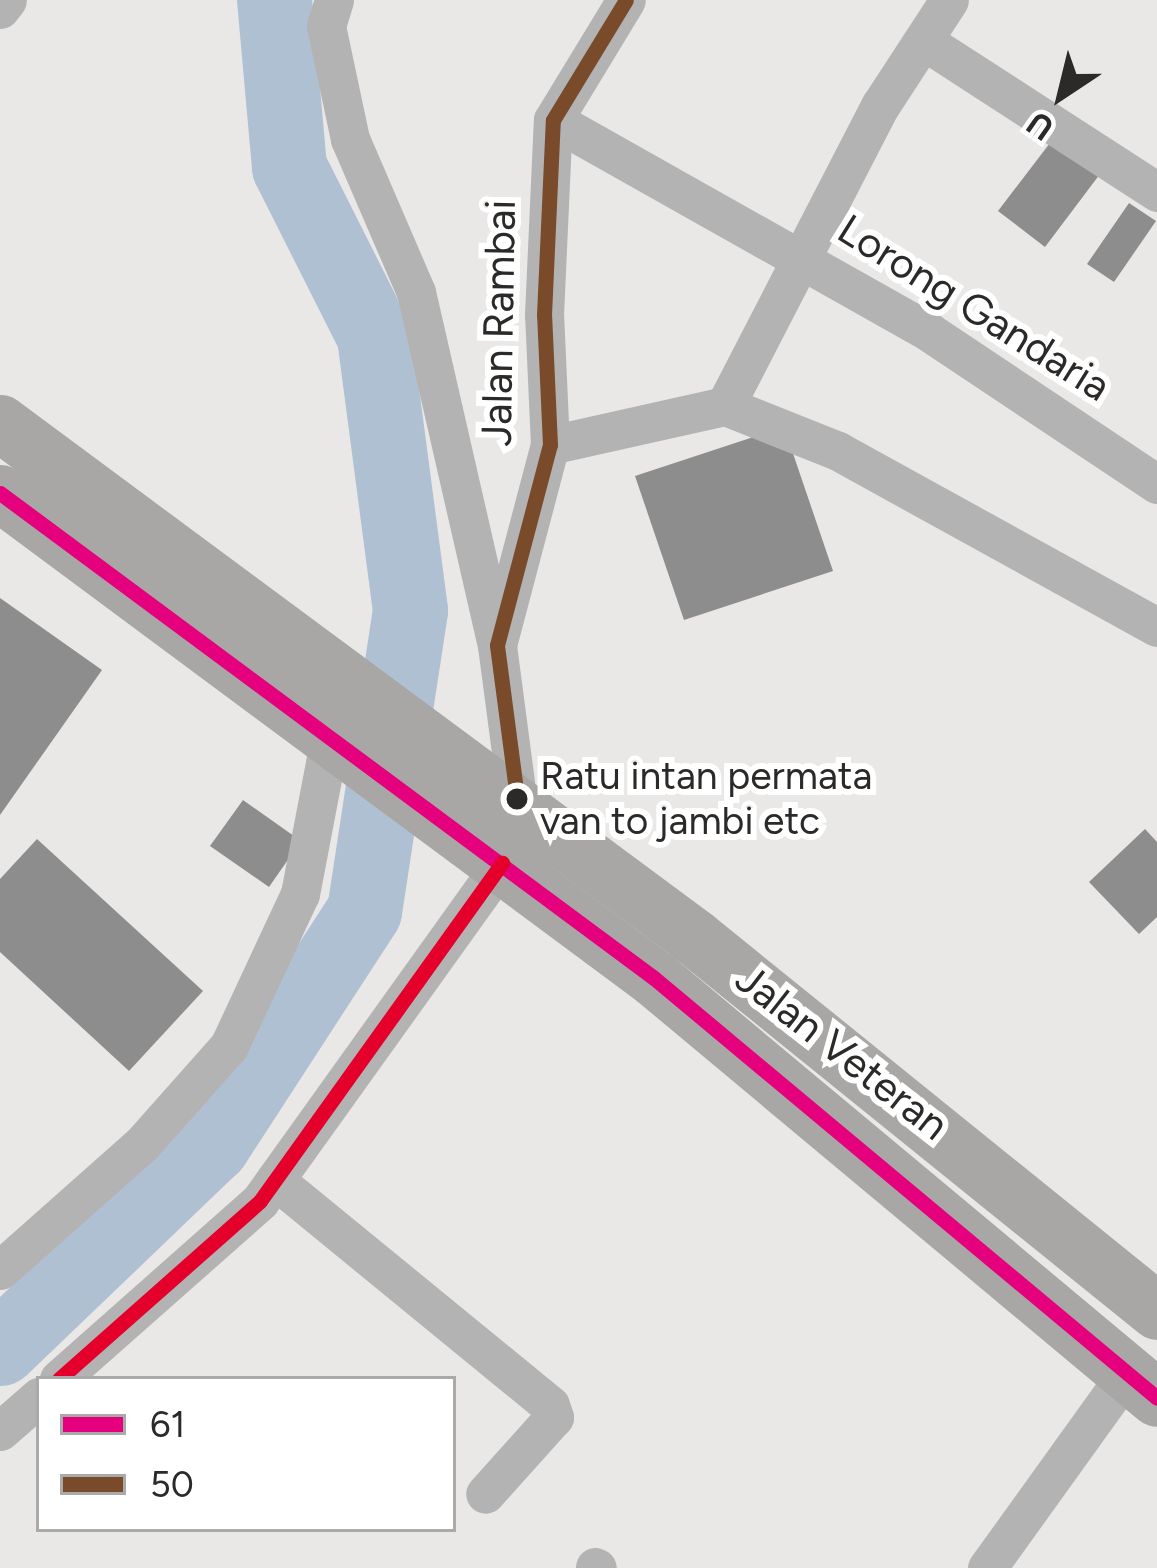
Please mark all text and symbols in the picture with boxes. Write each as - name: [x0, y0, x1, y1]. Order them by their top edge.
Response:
- north arrow: [1001, 36, 1121, 156]
- text: U: [1019, 103, 1061, 149]
- street label: Jalan Rambai: [472, 199, 526, 447]
- street label: Lorong Gandaria: [829, 204, 1119, 412]
- place label: Ratu intan permata van to jambi etc: [540, 754, 872, 845]
- marker: Ratu intan permata van to jambi etc: [506, 788, 528, 810]
- street label: Jalan Veteran: [726, 953, 958, 1151]
- legend: [36, 1376, 456, 1532]
- text: 61: [150, 1403, 185, 1446]
- text: 50: [150, 1463, 194, 1506]

